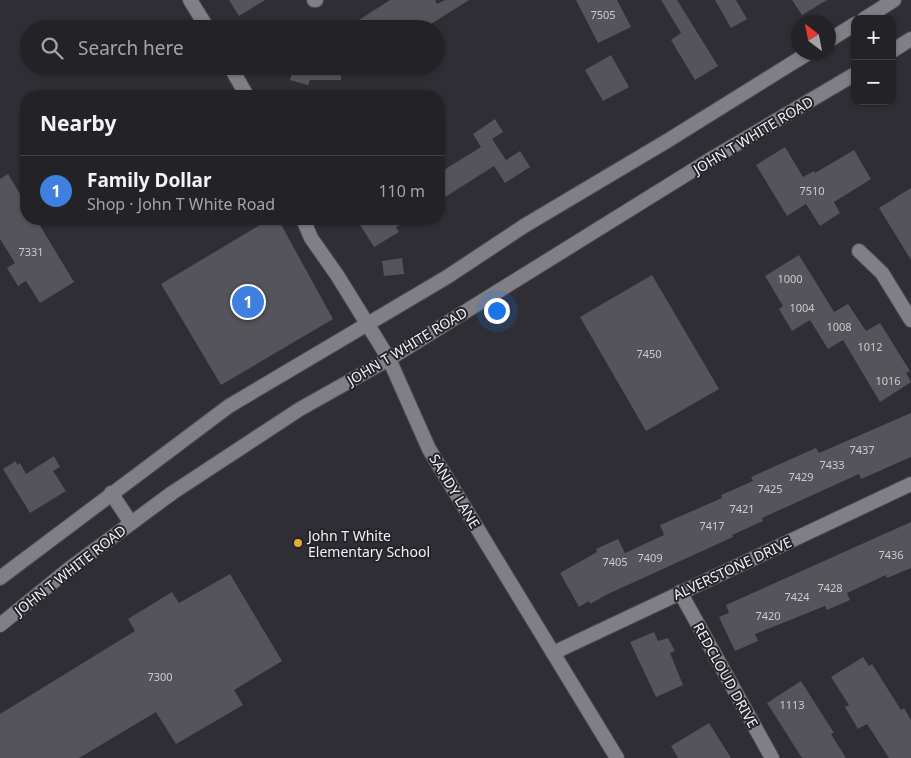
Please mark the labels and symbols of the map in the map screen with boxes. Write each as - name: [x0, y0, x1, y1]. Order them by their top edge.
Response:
- house number: 7505: [590, 7, 616, 22]
- north arrow: [791, 15, 836, 60]
- street label: JOHN T WHITE ROAD: [688, 92, 816, 179]
- house number: 7510: [799, 183, 825, 198]
- house number: 7331: [18, 244, 44, 259]
- house number: 1000: [777, 271, 803, 286]
- pin: 1: [232, 283, 264, 321]
- your location: [484, 298, 510, 324]
- house number: 1004: [789, 300, 815, 315]
- street label: JOHN T WHITE ROAD: [342, 303, 470, 390]
- house number: 1008: [826, 319, 852, 334]
- house number: 1012: [857, 339, 883, 354]
- house number: 7450: [636, 346, 662, 361]
- house number: 1016: [875, 373, 901, 388]
- house number: 7437: [849, 442, 875, 457]
- street label: SANDY LANE: [425, 450, 485, 532]
- house number: 7433: [819, 457, 845, 472]
- house number: 7429: [788, 469, 814, 484]
- house number: 7425: [757, 481, 783, 496]
- house number: 7421: [729, 501, 755, 516]
- house number: 7417: [699, 518, 725, 533]
- street label: JOHN T WHITE ROAD: [9, 520, 130, 621]
- place label: John T White Elementary School: [306, 526, 430, 561]
- street label: ALVERSTONE DRIVE: [670, 532, 794, 604]
- marker: John T White Elementary School: [292, 537, 304, 549]
- house number: 7436: [878, 547, 904, 562]
- house number: 7409: [637, 550, 663, 565]
- house number: 7405: [602, 554, 628, 569]
- house number: 7428: [817, 580, 843, 595]
- house number: 7424: [784, 589, 810, 604]
- house number: 7420: [755, 608, 781, 623]
- street label: REDCLOUD DRIVE: [689, 619, 763, 731]
- house number: 7300: [147, 669, 173, 684]
- house number: 1113: [779, 697, 805, 712]

